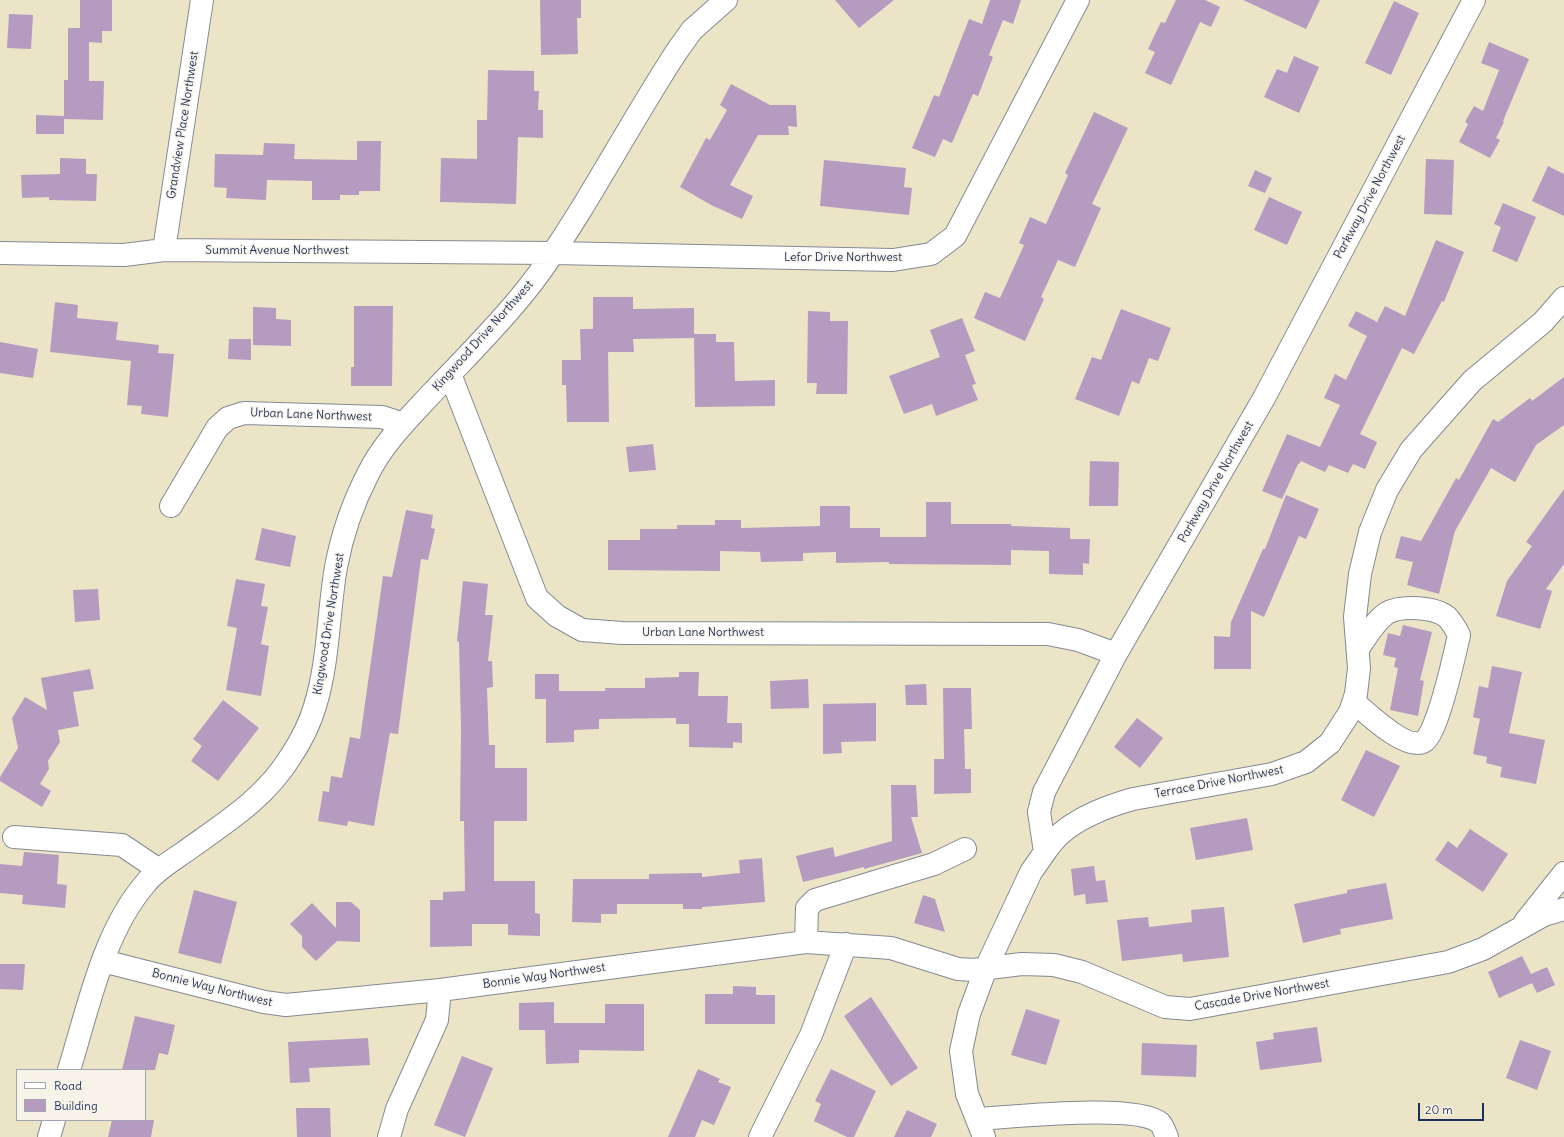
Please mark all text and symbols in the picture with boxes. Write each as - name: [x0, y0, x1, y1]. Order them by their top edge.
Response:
- street label: Grandview Place Northwest: [164, 50, 202, 200]
- street label: Parkway Drive Northwest: [1331, 133, 1409, 261]
- street label: Summit Avenue Northwest: [205, 244, 349, 258]
- street label: Lefor Drive Northwest: [784, 251, 902, 265]
- street label: Kingwood Drive Northwest: [429, 278, 537, 394]
- street label: Urban Lane Northwest: [250, 406, 372, 424]
- street label: Parkway Drive Northwest: [1175, 419, 1257, 545]
- street label: Kingwood Drive Northwest: [311, 552, 347, 696]
- street label: Urban Lane Northwest: [642, 626, 764, 640]
- street label: Terrace Drive Northwest: [1153, 762, 1285, 802]
- street label: Bonnie Way Northwest: [482, 960, 606, 992]
- street label: Bonnie Way Northwest: [150, 966, 274, 1010]
- street label: Cascade Drive Northwest: [1193, 976, 1331, 1014]
- legend: [16, 1069, 146, 1121]
- text: Road: [54, 1078, 82, 1093]
- scale bar: [1420, 1095, 1486, 1121]
- text: Building: [54, 1098, 98, 1113]
- text: 20 m: [1425, 1102, 1453, 1117]

